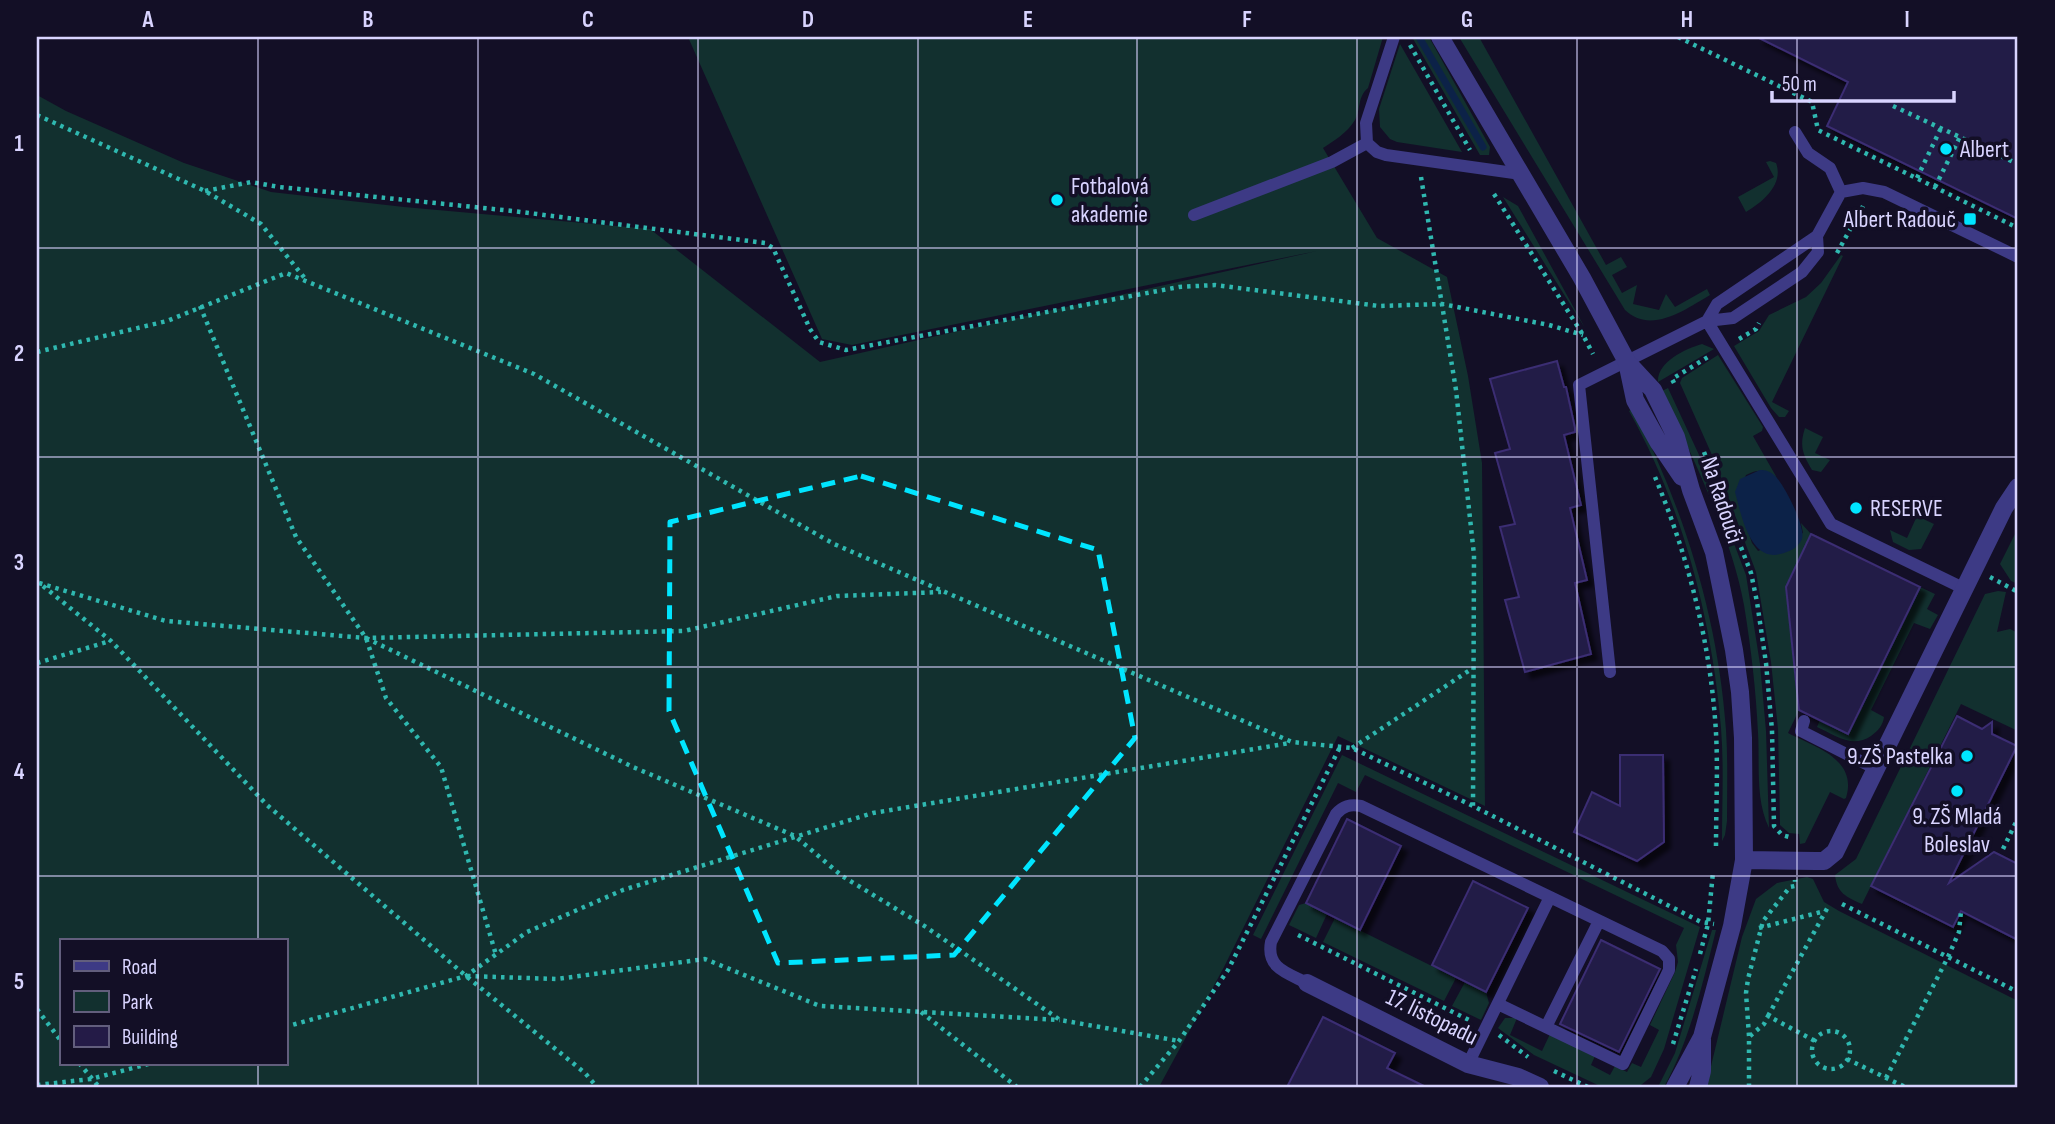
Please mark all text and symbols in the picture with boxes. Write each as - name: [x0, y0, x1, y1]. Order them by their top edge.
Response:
- text: A: [142, 6, 155, 34]
- text: B: [363, 6, 374, 34]
- text: C: [582, 6, 594, 34]
- text: D: [802, 6, 814, 34]
- text: E: [1023, 6, 1033, 34]
- text: F: [1242, 6, 1252, 34]
- text: G: [1461, 6, 1473, 34]
- text: H: [1681, 6, 1693, 34]
- text: I: [1904, 6, 1910, 34]
- scale bar: [1772, 60, 1954, 104]
- text: 50 m: [1782, 72, 1817, 97]
- text: 1: [14, 130, 24, 158]
- place label: Albert: [1959, 135, 2009, 164]
- marker: Albert: [1938, 141, 1954, 157]
- place label: Fotbalová akademie: [1071, 172, 1149, 229]
- marker: Fotbalová akademie: [1049, 192, 1065, 208]
- place label: Albert Radouč: [1842, 205, 1956, 234]
- marker: Albert Radouč: [1962, 211, 1978, 227]
- text: 2: [14, 340, 24, 368]
- street label: Na Radouči: [1694, 453, 1750, 547]
- place label: RESERVE: [1870, 494, 1943, 523]
- marker: RESERVE: [1848, 500, 1864, 516]
- text: 3: [14, 549, 24, 577]
- place label: 9.ZŠ Pastelka: [1847, 742, 1953, 771]
- marker: 9.ZŠ Pastelka: [1959, 748, 1975, 764]
- text: 4: [14, 758, 25, 786]
- marker: 9. ZŠ Mladá Boleslav: [1949, 783, 1965, 799]
- place label: 9. ZŠ Mladá Boleslav: [1912, 802, 2002, 859]
- legend: [60, 939, 287, 1064]
- text: Road: [122, 955, 157, 980]
- text: 5: [14, 968, 24, 996]
- street label: 17. listopadu: [1381, 982, 1483, 1052]
- text: Park: [122, 990, 153, 1015]
- text: Building: [122, 1025, 178, 1050]

